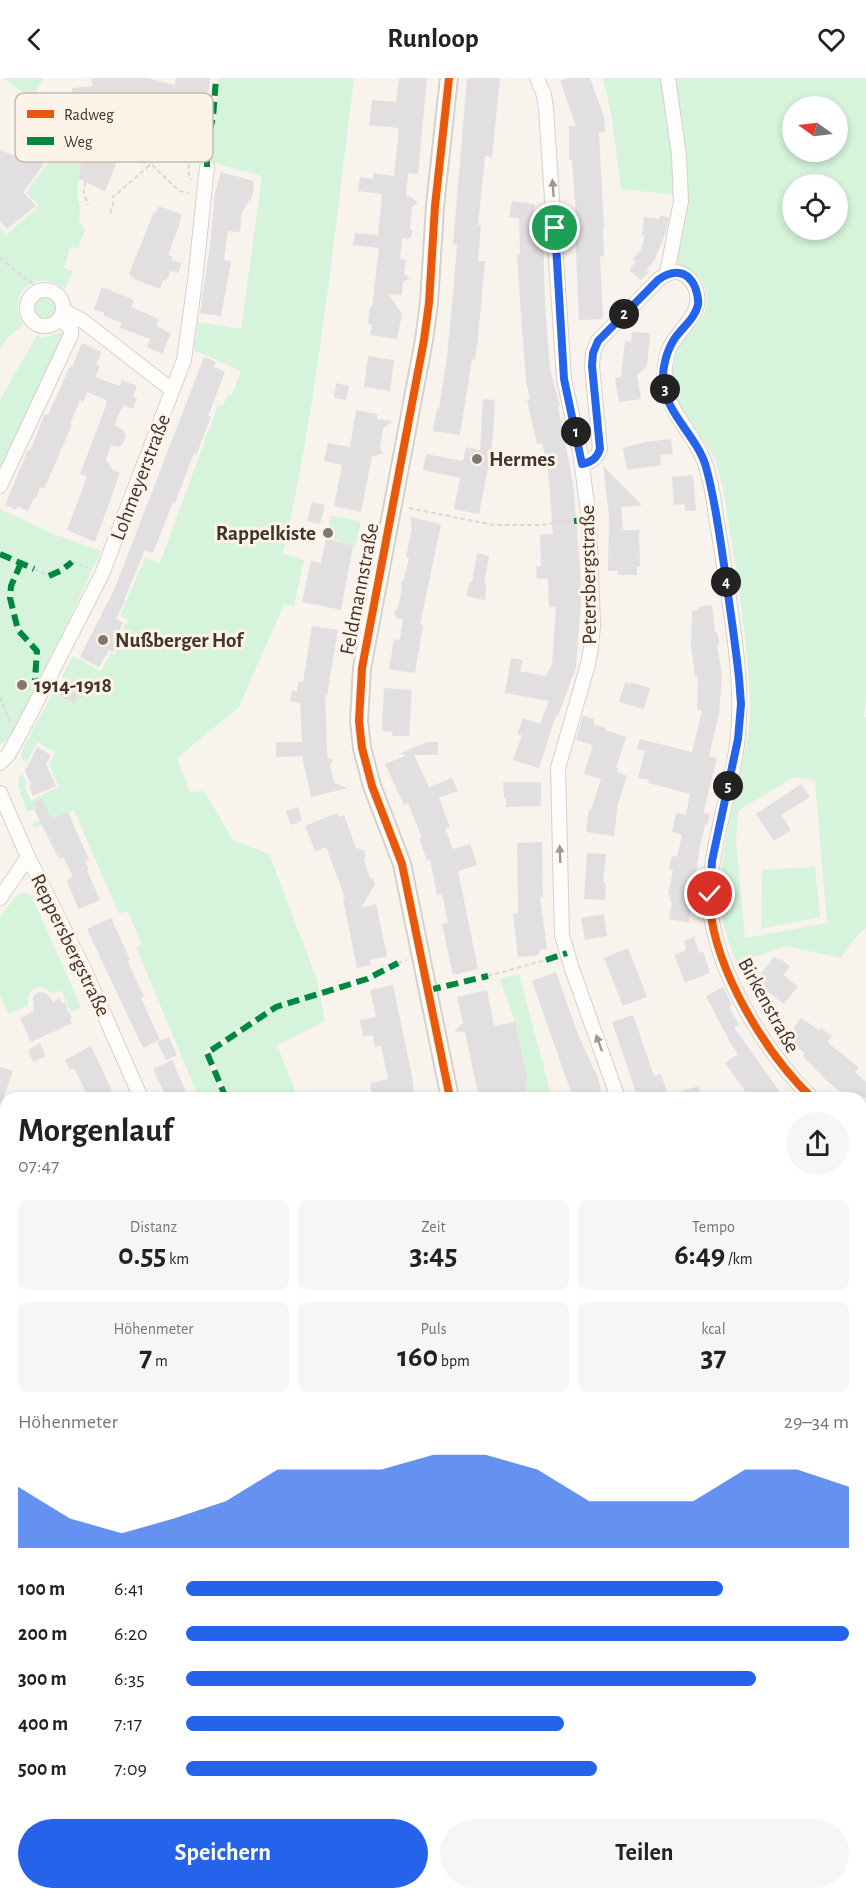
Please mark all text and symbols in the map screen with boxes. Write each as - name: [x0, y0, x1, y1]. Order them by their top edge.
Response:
- icon: back: [18, 23, 51, 56]
- icon: heart: [815, 23, 848, 56]
- text: Runloop: [387, 25, 479, 52]
- legend: [15, 93, 213, 162]
- north arrow: [782, 96, 848, 162]
- map controls: [782, 96, 848, 240]
- text: Radweg: [64, 107, 114, 123]
- text: Weg: [64, 134, 93, 150]
- button: locate: [782, 174, 848, 240]
- one-way arrow: [548, 178, 557, 197]
- pin: [529, 202, 580, 253]
- icon: arrive: [538, 211, 571, 244]
- pin: 2: [609, 299, 639, 329]
- text: 2: [620, 306, 628, 322]
- pin: 3: [650, 374, 680, 404]
- text: 3: [662, 381, 668, 397]
- street label: Lohmeyerstraße: [107, 411, 174, 543]
- pin: 1: [561, 417, 591, 447]
- text: 1: [573, 424, 579, 440]
- place label: Hermes: [489, 449, 555, 470]
- marker: Hermes: [470, 452, 484, 466]
- street label: Petersbergstraße: [577, 505, 600, 645]
- street label: Feldmannstraße: [336, 521, 383, 657]
- place label: Rappelkiste: [216, 523, 316, 544]
- marker: Rappelkiste: [321, 526, 335, 540]
- pin: 4: [711, 567, 741, 597]
- text: 4: [722, 574, 730, 590]
- place label: Nußberger Hof: [115, 630, 245, 651]
- marker: Nußberger Hof: [96, 633, 110, 647]
- place label: 1914-1918: [34, 675, 112, 696]
- marker: 1914-1918: [15, 678, 29, 692]
- pin: 5: [713, 771, 743, 801]
- text: 5: [725, 778, 731, 794]
- one-way arrow: [555, 844, 564, 863]
- pin: [684, 868, 735, 919]
- street label: Reppersbergstraße: [27, 871, 114, 1020]
- icon: check: [693, 877, 726, 910]
- street label: Birkenstraße: [734, 954, 803, 1056]
- one-way arrow: [593, 1034, 603, 1052]
- button: share: [786, 1112, 849, 1175]
- text: Morgenlauf: [18, 1115, 173, 1148]
- text: 07:47: [18, 1156, 59, 1176]
- text: Distanz: [130, 1219, 177, 1235]
- text: Zeit: [421, 1219, 446, 1235]
- text: Tempo: [692, 1219, 735, 1235]
- text: 0.55: [118, 1240, 166, 1270]
- text: 3:45: [410, 1240, 457, 1270]
- text: 6:49: [674, 1240, 725, 1270]
- text: km: [166, 1251, 189, 1267]
- text: /km: [725, 1251, 753, 1267]
- text: Höhenmeter: [114, 1321, 193, 1337]
- text: Puls: [420, 1321, 447, 1337]
- text: kcal: [701, 1321, 726, 1337]
- text: 7: [139, 1342, 152, 1372]
- text: 160: [397, 1342, 438, 1372]
- text: 37: [701, 1342, 726, 1372]
- text: m: [152, 1353, 168, 1369]
- text: bpm: [438, 1353, 470, 1369]
- text: Höhenmeter: [18, 1412, 118, 1432]
- text: 29–34 m: [784, 1412, 849, 1432]
- text: 100 m: [18, 1579, 65, 1599]
- text: 6:41: [114, 1579, 144, 1599]
- text: 200 m: [18, 1624, 67, 1644]
- text: 6:20: [114, 1624, 148, 1644]
- text: 300 m: [18, 1669, 67, 1689]
- text: 6:35: [114, 1669, 145, 1689]
- text: 400 m: [18, 1714, 68, 1734]
- text: 7:17: [114, 1714, 142, 1734]
- text: 500 m: [18, 1759, 67, 1779]
- text: 7:09: [114, 1759, 147, 1779]
- button: Speichern: [18, 1819, 428, 1888]
- button: Teilen: [440, 1819, 849, 1888]

